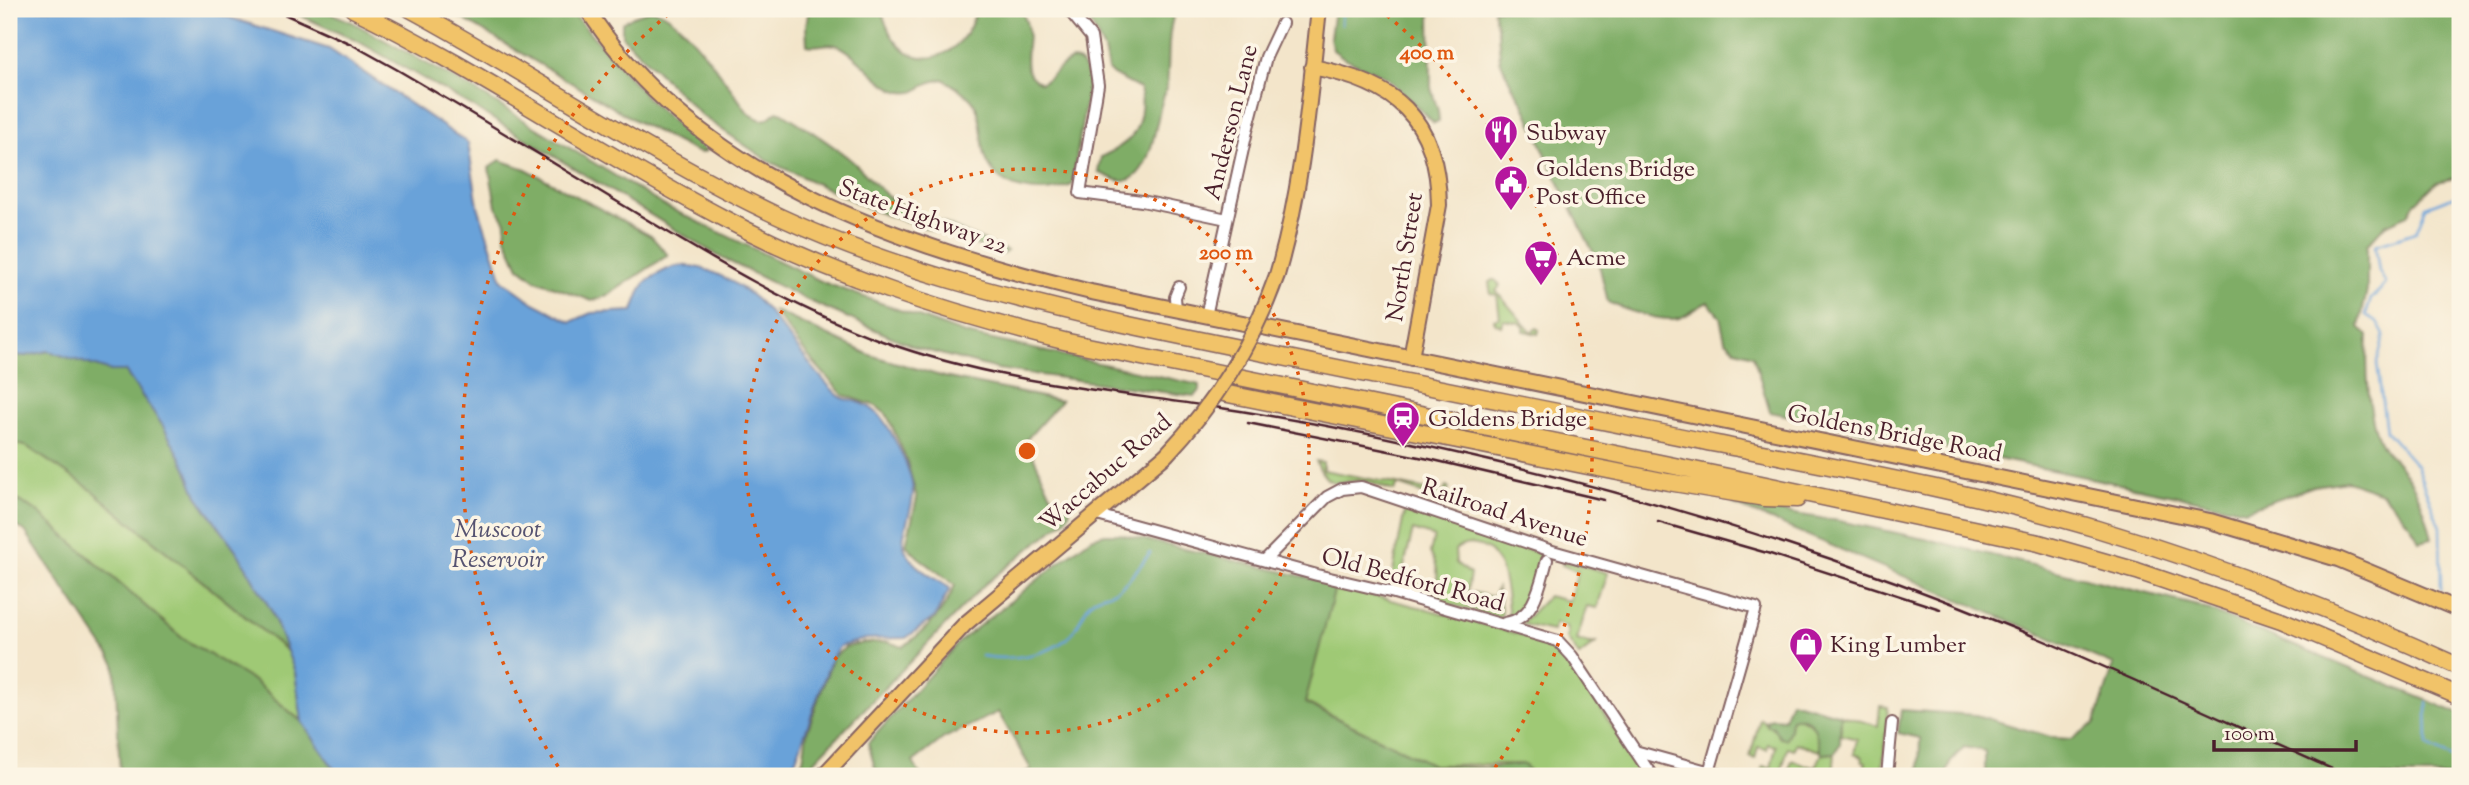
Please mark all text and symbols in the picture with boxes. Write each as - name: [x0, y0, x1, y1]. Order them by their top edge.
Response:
- text: 400 m: [1399, 39, 1455, 69]
- street label: Anderson Lane: [1196, 41, 1268, 204]
- restaurant icon: Subway: [1482, 113, 1520, 162]
- place label: Subway: [1526, 117, 1607, 151]
- place label: Goldens Bridge Post Office: [1536, 153, 1695, 215]
- public building icon: Goldens Bridge Post Office: [1492, 163, 1530, 212]
- street label: State Highway 22: [833, 172, 1011, 264]
- street label: North Street: [1379, 190, 1433, 324]
- supermarket icon: Acme: [1522, 238, 1560, 287]
- text: 200 m: [1199, 239, 1254, 269]
- place label: Acme: [1566, 242, 1626, 276]
- street label: Goldens Bridge Road: [1784, 397, 2005, 473]
- station icon: Goldens Bridge: [1384, 399, 1422, 448]
- place label: Goldens Bridge: [1428, 403, 1587, 437]
- street label: Waccabuc Road: [1033, 406, 1180, 541]
- centre of rings: [1015, 439, 1039, 463]
- street label: Railroad Avenue: [1417, 471, 1592, 557]
- water label: Muscoot Reservoir: [452, 512, 544, 579]
- street label: Old Bedford Road: [1317, 540, 1508, 622]
- shop icon: King Lumber: [1787, 625, 1825, 674]
- place label: King Lumber: [1830, 629, 1966, 663]
- scale bar: [2214, 708, 2355, 752]
- text: 100 m: [2224, 720, 2275, 750]

